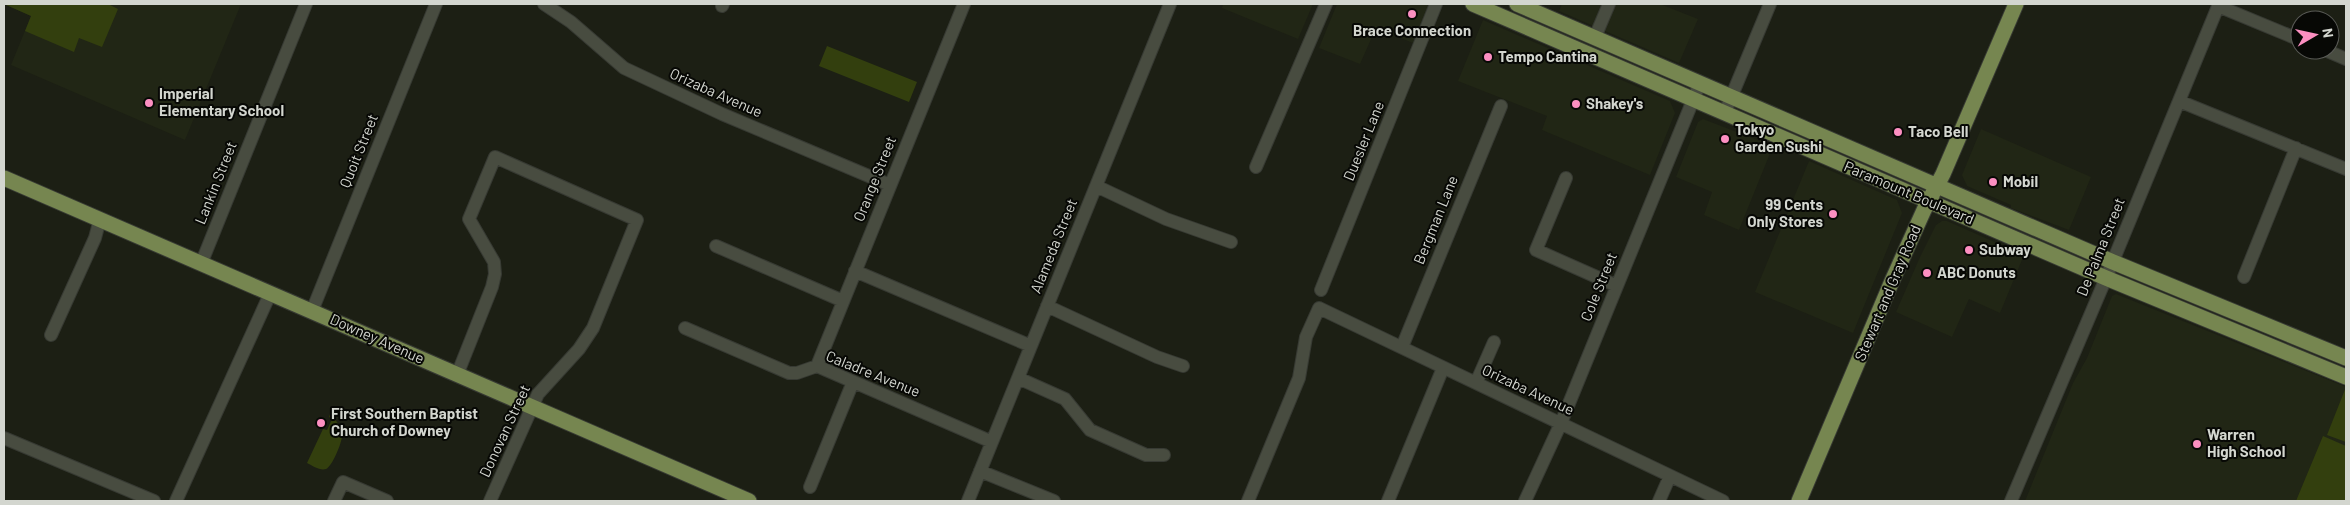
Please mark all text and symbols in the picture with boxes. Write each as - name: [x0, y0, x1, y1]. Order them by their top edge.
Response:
- marker: Brace Connection: [1406, 8, 1418, 20]
- north arrow: [2290, 10, 2340, 60]
- place label: Brace Connection: [1353, 21, 1471, 39]
- text: N: [2319, 27, 2337, 39]
- place label: Tempo Cantina: [1498, 47, 1597, 65]
- marker: Tempo Cantina: [1482, 51, 1494, 63]
- street label: Orizaba Avenue: [667, 64, 766, 121]
- place label: Imperial Elementary School: [159, 84, 284, 119]
- place label: Shakey's: [1586, 94, 1644, 112]
- marker: Imperial Elementary School: [143, 97, 155, 109]
- street label: Duesler Lane: [1339, 98, 1387, 183]
- marker: Shakey's: [1570, 98, 1582, 110]
- street label: Quoit Street: [335, 111, 381, 190]
- place label: Tokyo Garden Sushi: [1735, 120, 1822, 155]
- place label: Taco Bell: [1908, 122, 1968, 140]
- marker: Taco Bell: [1892, 126, 1904, 138]
- street label: Orange Street: [849, 133, 899, 224]
- marker: Tokyo Garden Sushi: [1719, 133, 1731, 145]
- street label: Lankin Street: [190, 139, 240, 227]
- street label: Paramount Boulevard: [1842, 156, 1977, 228]
- place label: Mobil: [2003, 172, 2038, 190]
- street label: Bergman Lane: [1409, 173, 1461, 267]
- marker: Mobil: [1987, 176, 1999, 188]
- place label: 99 Cents Only Stores: [1747, 195, 1823, 230]
- street label: De Palma Street: [2072, 195, 2128, 298]
- street label: Alameda Street: [1026, 196, 1080, 296]
- marker: 99 Cents Only Stores: [1827, 208, 1839, 220]
- street label: Stewart and Gray Road: [1850, 222, 1924, 363]
- place label: Subway: [1979, 240, 2031, 258]
- marker: Subway: [1963, 244, 1975, 256]
- street label: Cole Street: [1576, 250, 1620, 324]
- place label: ABC Donuts: [1937, 263, 2016, 281]
- marker: ABC Donuts: [1921, 267, 1933, 279]
- street label: Downey Avenue: [327, 309, 427, 367]
- street label: Caladre Avenue: [824, 346, 923, 400]
- street label: Orizaba Avenue: [1480, 360, 1577, 418]
- street label: Donovan Street: [475, 381, 533, 480]
- place label: First Southern Baptist Church of Downey: [331, 404, 478, 439]
- marker: First Southern Baptist Church of Downey: [315, 417, 327, 429]
- place label: Warren High School: [2207, 425, 2285, 460]
- marker: Warren High School: [2191, 438, 2203, 450]

